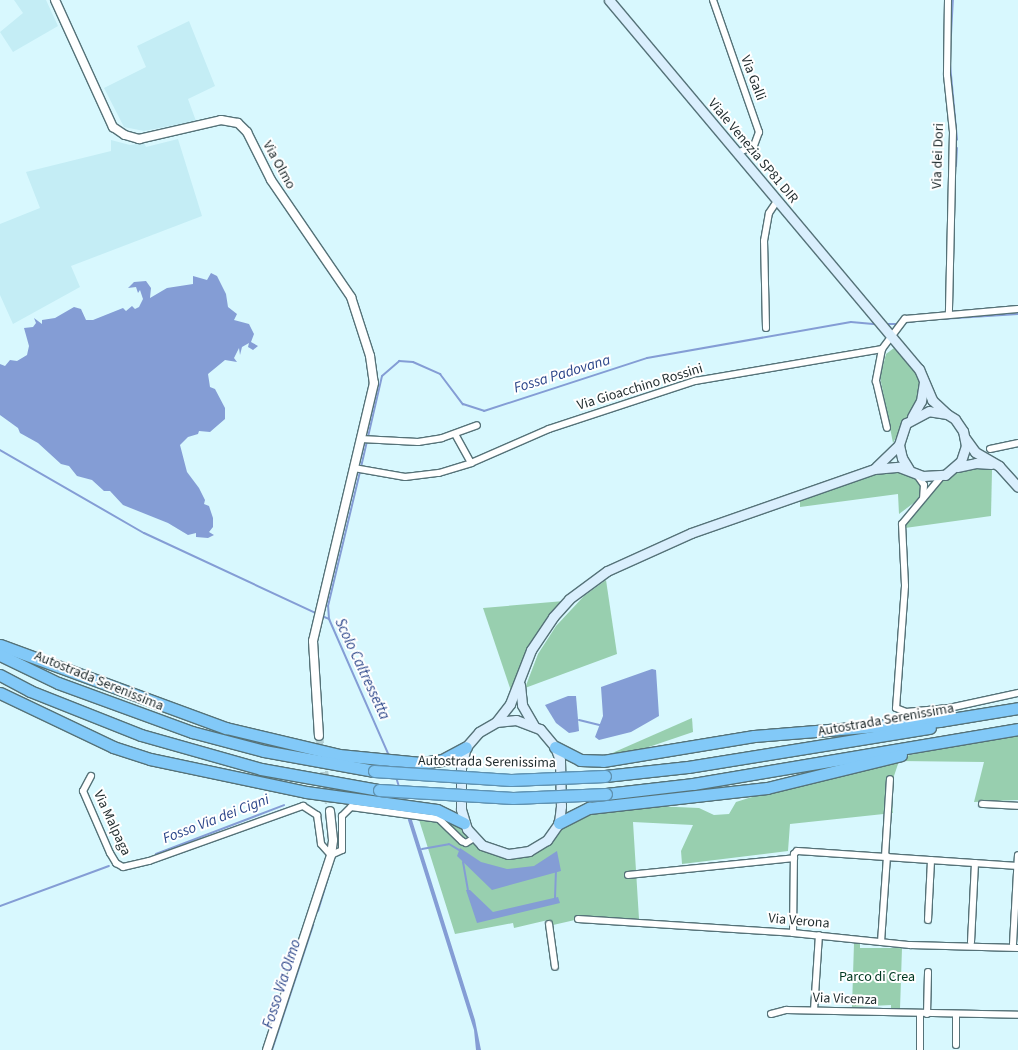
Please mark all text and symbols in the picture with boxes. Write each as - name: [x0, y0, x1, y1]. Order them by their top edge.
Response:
- street label: Via Galli: [737, 53, 769, 103]
- street label: Viale Venezia SP81 DIR: [704, 95, 802, 207]
- street label: Via dei Dori: [928, 123, 948, 189]
- street label: Via Olmo: [259, 138, 299, 192]
- water label: Fossa Padovana: [512, 351, 612, 397]
- street label: Via Gioacchino Rossini: [575, 360, 705, 414]
- water label: Scolo Caltressetta: [331, 615, 393, 723]
- street label: Autostrada Serenissima: [32, 647, 166, 715]
- street label: Autostrada Serenissima: [817, 700, 955, 740]
- street label: Autostrada Serenissima: [418, 752, 556, 772]
- street label: Via Malpaga: [90, 788, 134, 858]
- water label: Fosso Via dei Cigni: [160, 790, 272, 848]
- street label: Via Verona: [768, 910, 830, 932]
- water label: Fosso Via Olmo: [259, 937, 305, 1031]
- park label: Parco di Crea: [839, 969, 915, 985]
- street label: Via Vicenza: [812, 989, 878, 1009]

